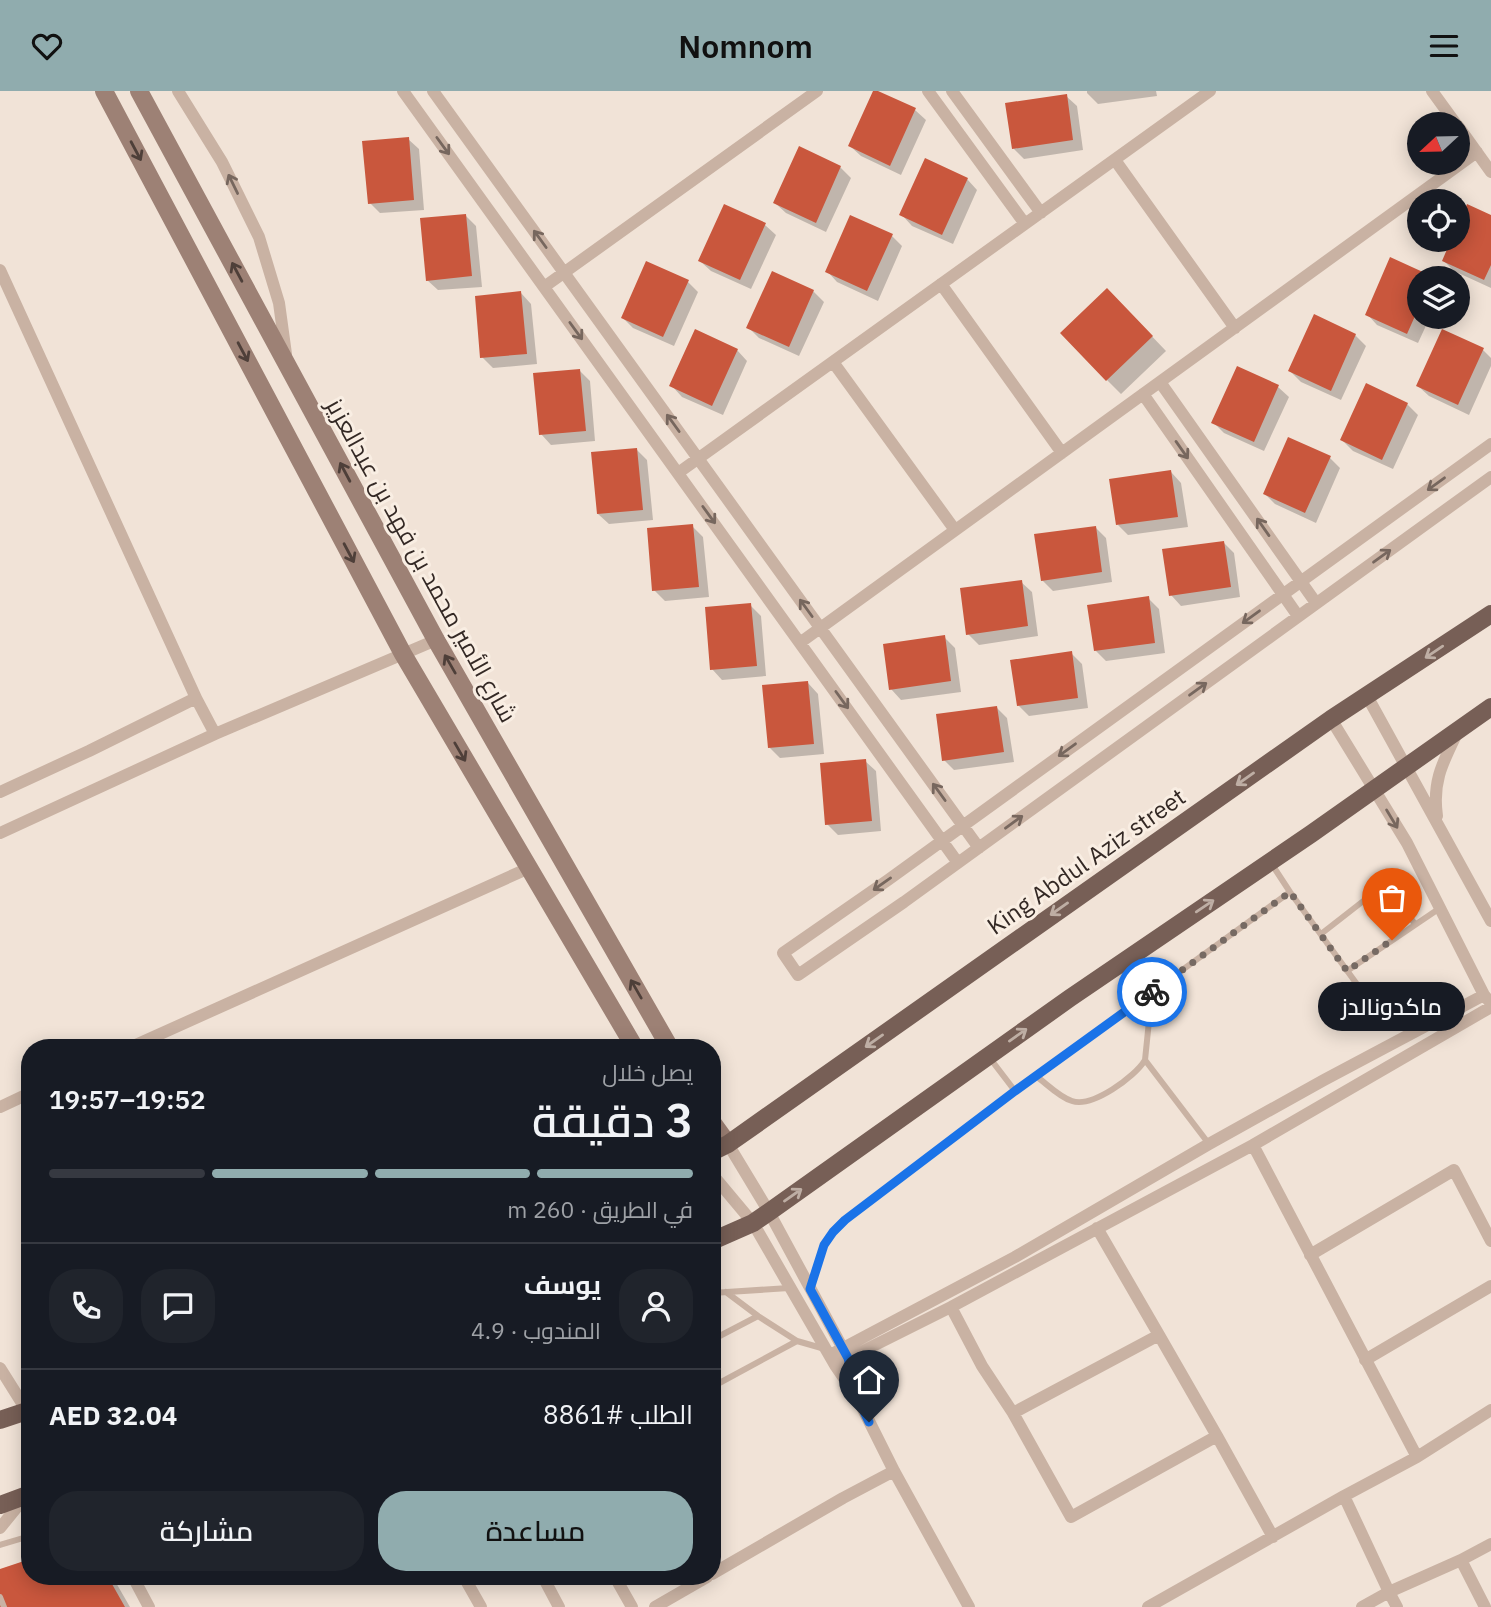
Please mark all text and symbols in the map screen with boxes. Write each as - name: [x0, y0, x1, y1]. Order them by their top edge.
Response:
- text: Nomnom: [678, 25, 813, 67]
- icon: heart: [28, 27, 66, 65]
- icon: menu: [1425, 27, 1463, 65]
- north arrow: [1407, 112, 1470, 175]
- map controls: [1407, 112, 1470, 329]
- one-way arrow: [436, 136, 450, 155]
- one-way arrow: [130, 140, 144, 161]
- one-way arrow: [226, 174, 239, 195]
- button: locate: [1407, 189, 1470, 252]
- one-way arrow: [533, 230, 547, 249]
- one-way arrow: [229, 262, 243, 283]
- button: layers: [1407, 266, 1470, 329]
- one-way arrow: [569, 321, 583, 340]
- one-way arrow: [237, 341, 250, 362]
- street label: شارع الأمير محمد بن فهد بن عبدالعزيز: [318, 391, 525, 728]
- one-way arrow: [666, 414, 680, 433]
- one-way arrow: [1175, 440, 1189, 459]
- one-way arrow: [338, 462, 351, 483]
- one-way arrow: [1427, 477, 1446, 491]
- one-way arrow: [702, 505, 716, 524]
- one-way arrow: [1256, 518, 1270, 537]
- one-way arrow: [343, 542, 357, 563]
- one-way arrow: [1372, 548, 1391, 563]
- one-way arrow: [799, 599, 813, 618]
- one-way arrow: [1242, 610, 1261, 624]
- one-way arrow: [1425, 644, 1444, 659]
- one-way arrow: [443, 655, 457, 675]
- one-way arrow: [1188, 682, 1207, 696]
- one-way arrow: [835, 690, 849, 709]
- one-way arrow: [454, 741, 468, 761]
- one-way arrow: [1058, 743, 1077, 758]
- one-way arrow: [1236, 772, 1256, 786]
- street label: King Abdul Aziz street: [980, 780, 1192, 942]
- one-way arrow: [932, 783, 946, 802]
- one-way arrow: [1386, 808, 1400, 828]
- one-way arrow: [1004, 815, 1023, 829]
- pin: [1362, 868, 1422, 940]
- one-way arrow: [873, 877, 893, 891]
- icon: bag: [1373, 879, 1411, 917]
- one-way arrow: [1195, 899, 1214, 913]
- one-way arrow: [1050, 902, 1069, 916]
- courier: [1117, 957, 1187, 1027]
- icon: bike: [1133, 973, 1171, 1011]
- one-way arrow: [629, 979, 642, 1000]
- callout: ماكدونالدز: [1318, 982, 1466, 1031]
- text: ماكدونالدز: [1341, 991, 1442, 1021]
- one-way arrow: [1008, 1028, 1027, 1042]
- one-way arrow: [865, 1034, 884, 1048]
- text: يصل خلال: [602, 1057, 693, 1087]
- text: 19:52–19:57: [49, 1082, 206, 1116]
- text: 3 دقيقة: [532, 1090, 693, 1150]
- one-way arrow: [783, 1188, 802, 1202]
- text: في الطريق · 260 m: [507, 1194, 693, 1224]
- text: يوسف: [524, 1267, 601, 1301]
- button: phone: [49, 1269, 123, 1343]
- button: chat: [141, 1269, 215, 1343]
- button: person: [619, 1269, 693, 1343]
- text: المندوب · 4.9: [471, 1315, 601, 1345]
- pin: [839, 1350, 899, 1422]
- icon: home: [850, 1361, 888, 1399]
- text: الطلب #8861: [543, 1397, 693, 1431]
- text: AED 32.04: [49, 1398, 177, 1432]
- button: مشاركة: [49, 1491, 364, 1571]
- button: مساعدة: [378, 1491, 693, 1571]

